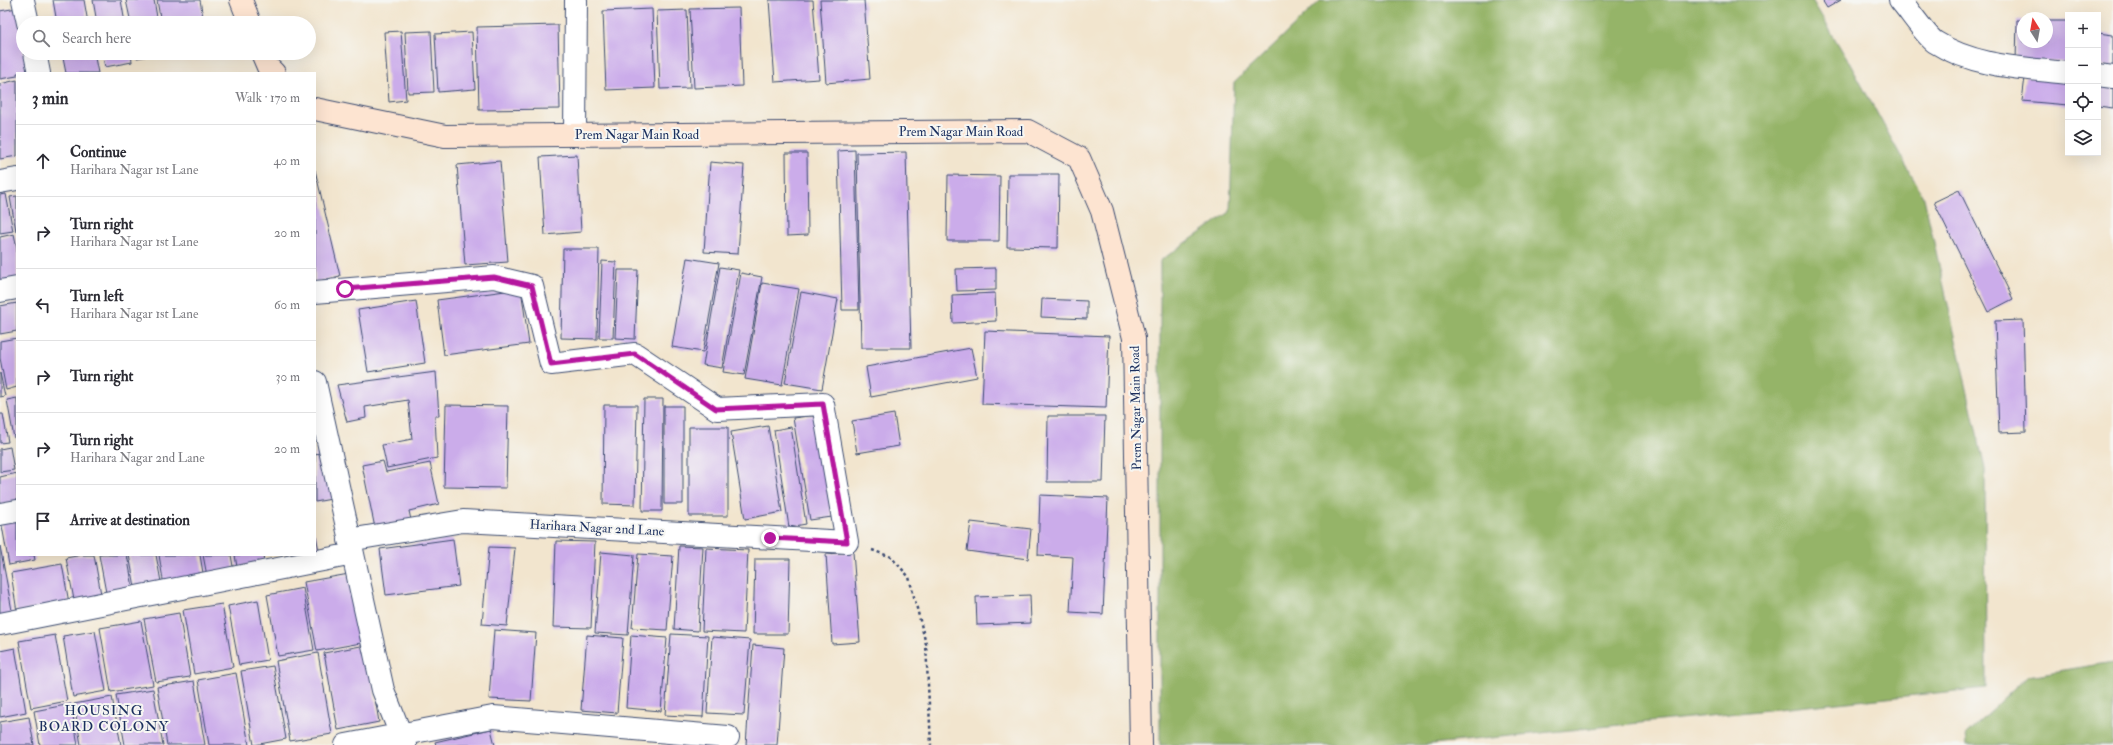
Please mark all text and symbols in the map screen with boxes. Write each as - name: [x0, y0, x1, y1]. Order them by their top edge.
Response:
- north arrow: [2017, 12, 2053, 48]
- map controls: [2065, 12, 2101, 156]
- button: +: [2065, 12, 2101, 48]
- search box: [16, 16, 316, 60]
- icon: search: [30, 27, 52, 49]
- text: Search here: [62, 29, 131, 48]
- button: −: [2065, 48, 2101, 84]
- button: locate: [2065, 84, 2101, 120]
- text: 3 min: [32, 88, 69, 109]
- text: Walk · 170 m: [235, 90, 300, 106]
- button: layers: [2065, 120, 2101, 156]
- street label: Prem Nagar Main Road: [899, 124, 1024, 140]
- street label: Prem Nagar Main Road: [575, 127, 700, 143]
- text: Continue: [70, 143, 126, 162]
- icon: ahead: [32, 150, 54, 172]
- text: 40 m: [274, 153, 300, 169]
- text: Harihara Nagar 1st Lane: [70, 162, 198, 178]
- text: Turn right: [70, 215, 133, 234]
- icon: right: [32, 222, 54, 244]
- text: 20 m: [274, 225, 300, 241]
- text: Harihara Nagar 1st Lane: [70, 234, 198, 250]
- route start: [336, 280, 354, 298]
- text: Turn left: [70, 287, 124, 306]
- icon: left: [32, 294, 54, 316]
- text: 60 m: [274, 297, 300, 313]
- text: Harihara Nagar 1st Lane: [70, 306, 198, 322]
- street label: Prem Nagar Main Road: [1127, 345, 1145, 470]
- icon: right: [32, 366, 54, 388]
- text: Turn right: [70, 367, 133, 386]
- text: 30 m: [276, 369, 300, 385]
- text: Turn right: [70, 431, 133, 450]
- icon: right: [32, 438, 54, 460]
- text: 20 m: [274, 441, 300, 457]
- text: Harihara Nagar 2nd Lane: [70, 450, 205, 466]
- icon: arrive: [32, 510, 54, 532]
- text: Arrive at destination: [70, 511, 190, 530]
- street label: Harihara Nagar 2nd Lane: [529, 516, 665, 540]
- route end: [761, 529, 779, 547]
- district label: HOUSING BOARD COLONY: [39, 702, 169, 735]

